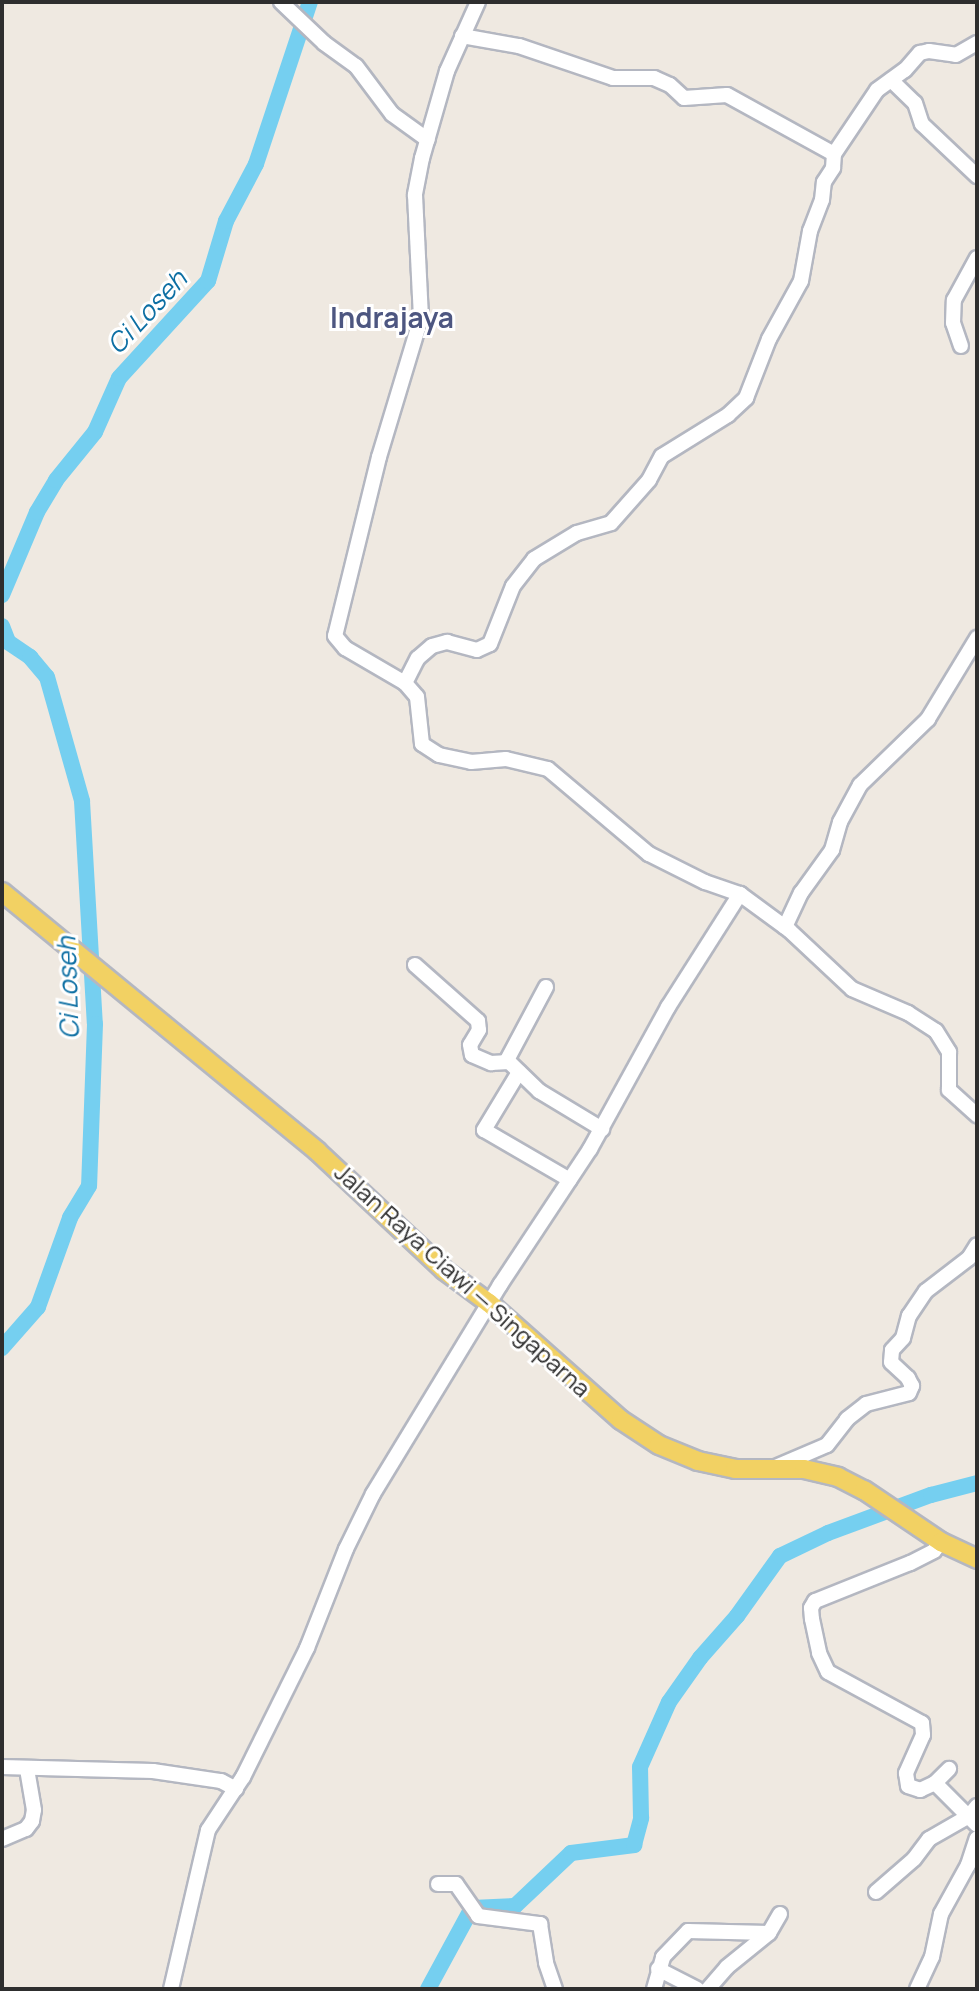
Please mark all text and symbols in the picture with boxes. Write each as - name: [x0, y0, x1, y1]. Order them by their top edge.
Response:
- water label: Ci Loseh: [101, 264, 193, 360]
- district label: Indrajaya: [330, 300, 454, 334]
- water label: Ci Loseh: [51, 936, 85, 1040]
- street label: Jalan Raya Ciawi — Singaparna: [329, 1157, 597, 1403]

